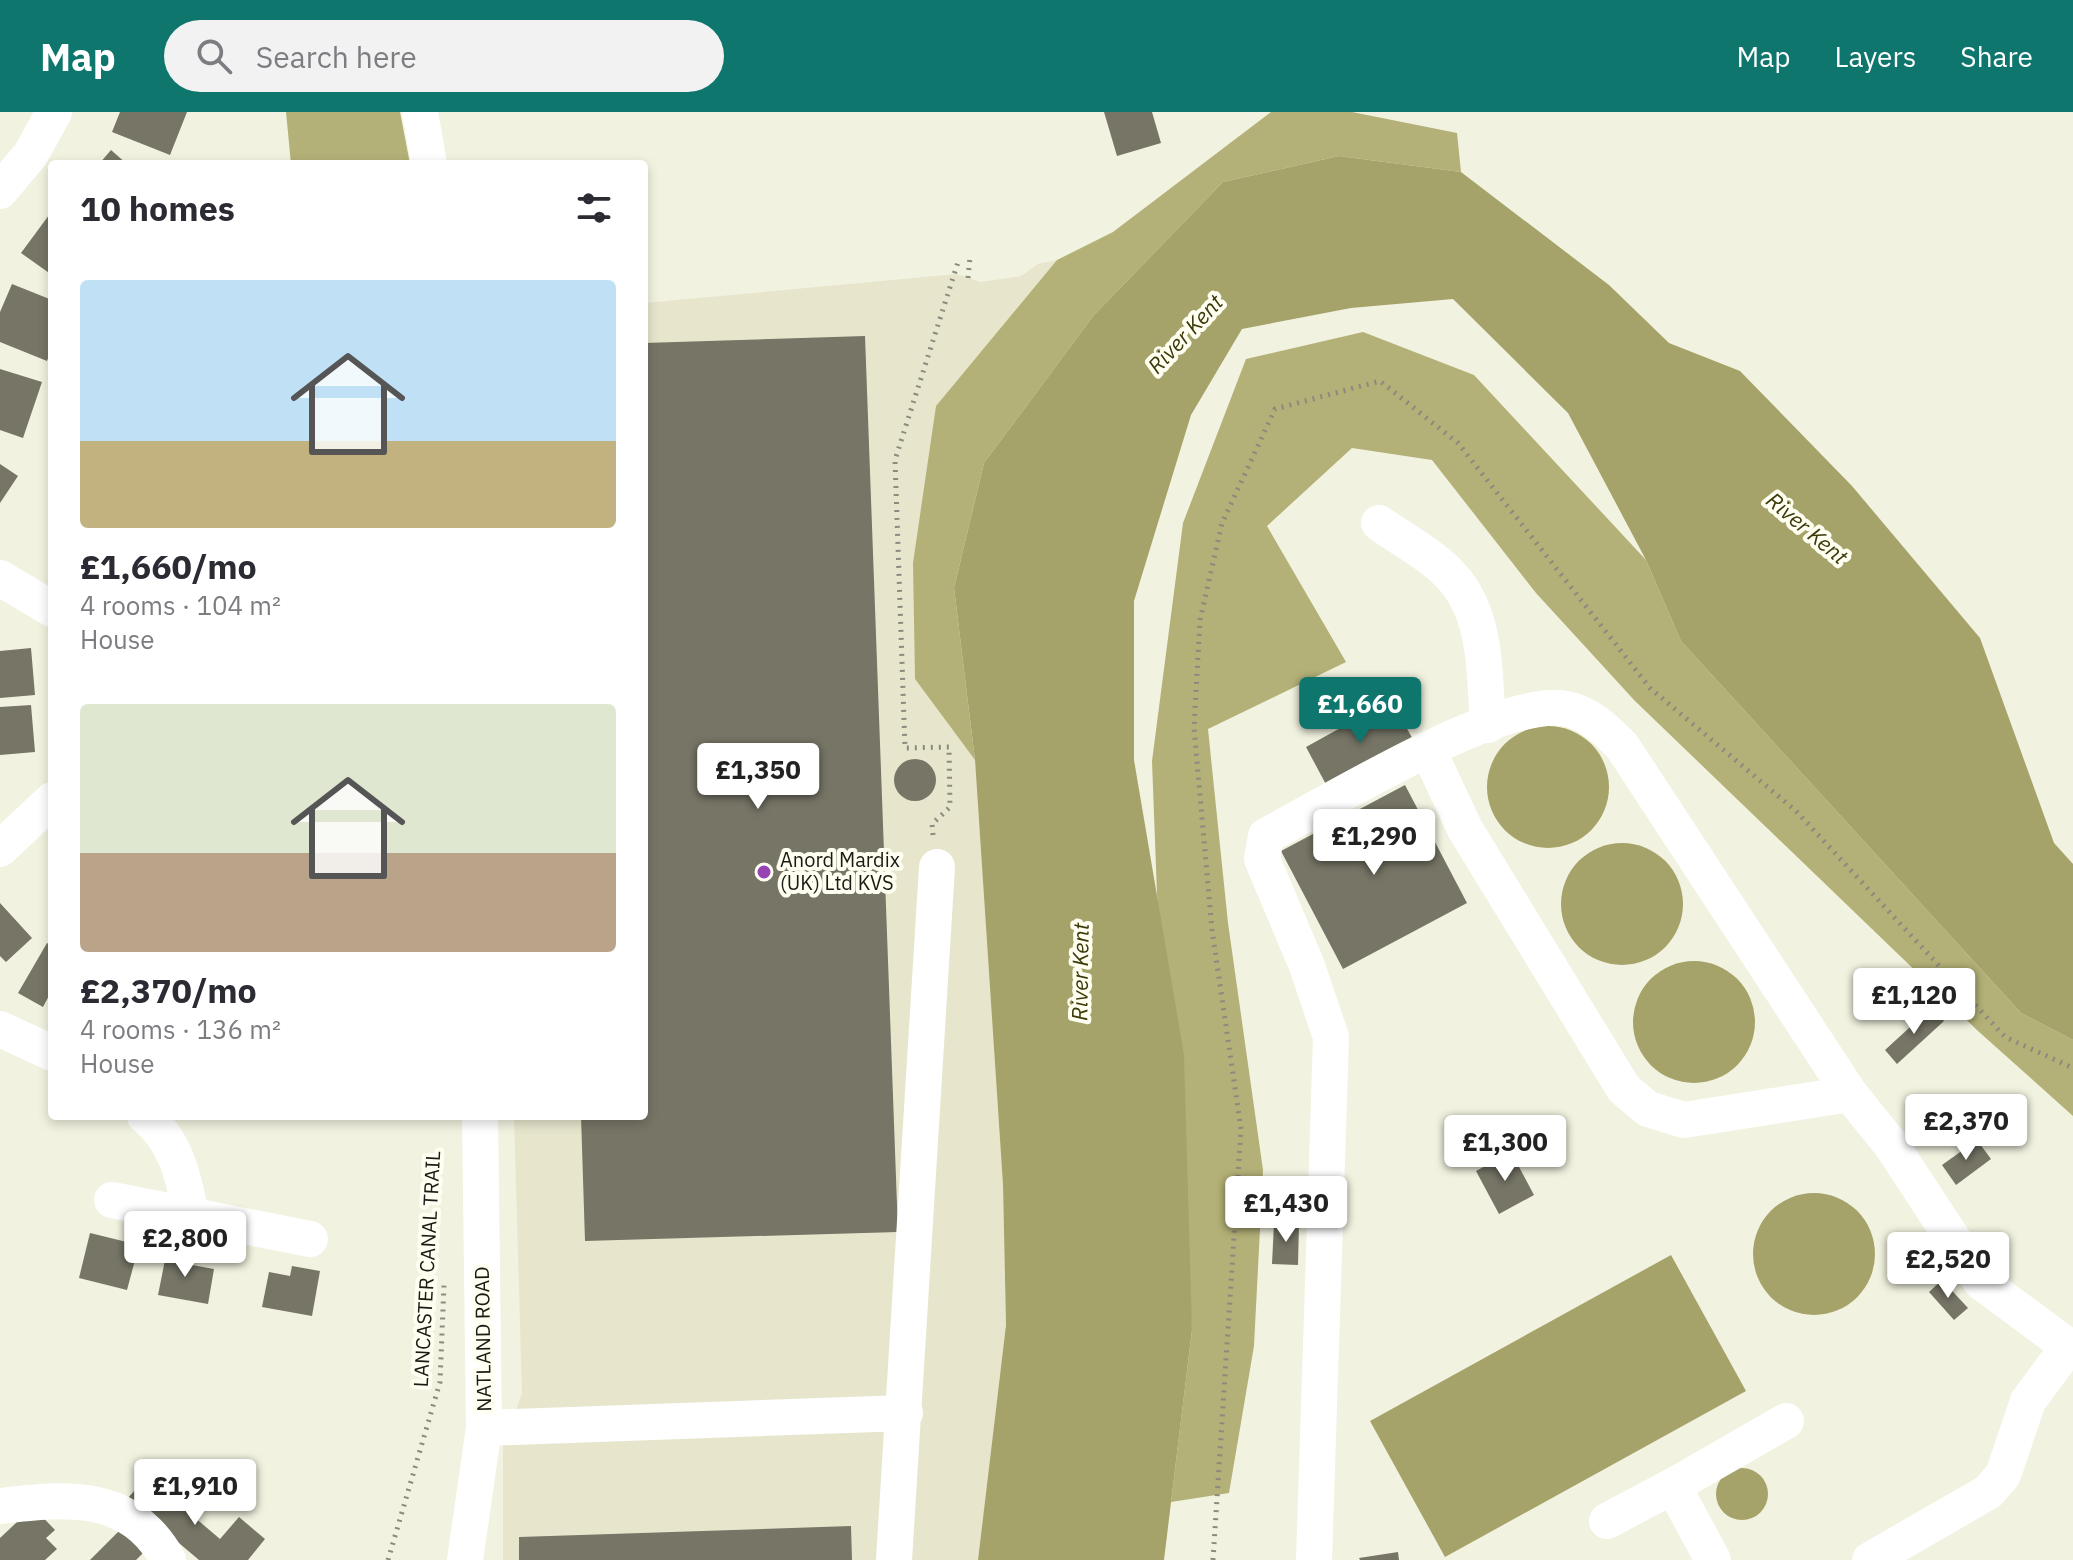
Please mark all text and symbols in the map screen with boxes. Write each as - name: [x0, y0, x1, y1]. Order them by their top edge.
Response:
- search box: [164, 20, 724, 92]
- text: Map: [40, 32, 116, 81]
- icon: search: [192, 34, 236, 78]
- text: Search here: [256, 37, 417, 76]
- text: Map: [1736, 38, 1790, 75]
- text: Layers: [1834, 38, 1916, 75]
- text: Share: [1960, 38, 2033, 75]
- text: 10 homes: [80, 186, 235, 230]
- icon: filters: [572, 186, 616, 230]
- water label: River Kent: [1141, 287, 1229, 379]
- icon: home: [276, 332, 420, 476]
- water label: River Kent: [1761, 485, 1855, 571]
- text: £1,660/mo: [80, 544, 257, 588]
- text: 4 rooms · 104 m²: [80, 588, 281, 622]
- text: House: [80, 622, 155, 656]
- pin: £1,660: [1295, 677, 1425, 745]
- text: £1,660: [1317, 686, 1403, 720]
- pin: £1,350: [693, 743, 823, 811]
- text: £1,350: [715, 752, 801, 786]
- icon: home: [276, 756, 420, 900]
- pin: £1,290: [1309, 809, 1439, 877]
- text: £1,290: [1331, 818, 1417, 852]
- place label: Anord Mardix (UK) Ltd KVS: [780, 846, 900, 896]
- marker: Anord Mardix (UK) Ltd KVS: [755, 863, 773, 881]
- water label: River Kent: [1064, 922, 1095, 1021]
- text: £2,370/mo: [80, 968, 257, 1012]
- pin: £1,120: [1849, 968, 1979, 1036]
- text: £1,120: [1871, 977, 1957, 1011]
- text: 4 rooms · 136 m²: [80, 1012, 281, 1046]
- text: House: [80, 1046, 155, 1080]
- pin: £2,370: [1901, 1094, 2031, 1162]
- text: £2,370: [1923, 1103, 2009, 1137]
- pin: £1,300: [1440, 1115, 1570, 1183]
- text: £1,300: [1462, 1124, 1548, 1158]
- street label: LANCASTER CANAL TRAIL: [407, 1150, 446, 1388]
- pin: £1,430: [1221, 1176, 1351, 1244]
- text: £1,430: [1243, 1185, 1329, 1219]
- pin: £2,800: [120, 1211, 250, 1279]
- text: £2,800: [142, 1220, 228, 1254]
- pin: £2,520: [1883, 1232, 2013, 1300]
- text: £2,520: [1905, 1241, 1991, 1275]
- street label: NATLAND ROAD: [468, 1266, 497, 1412]
- pin: £1,910: [130, 1459, 260, 1527]
- text: £1,910: [152, 1468, 238, 1502]

